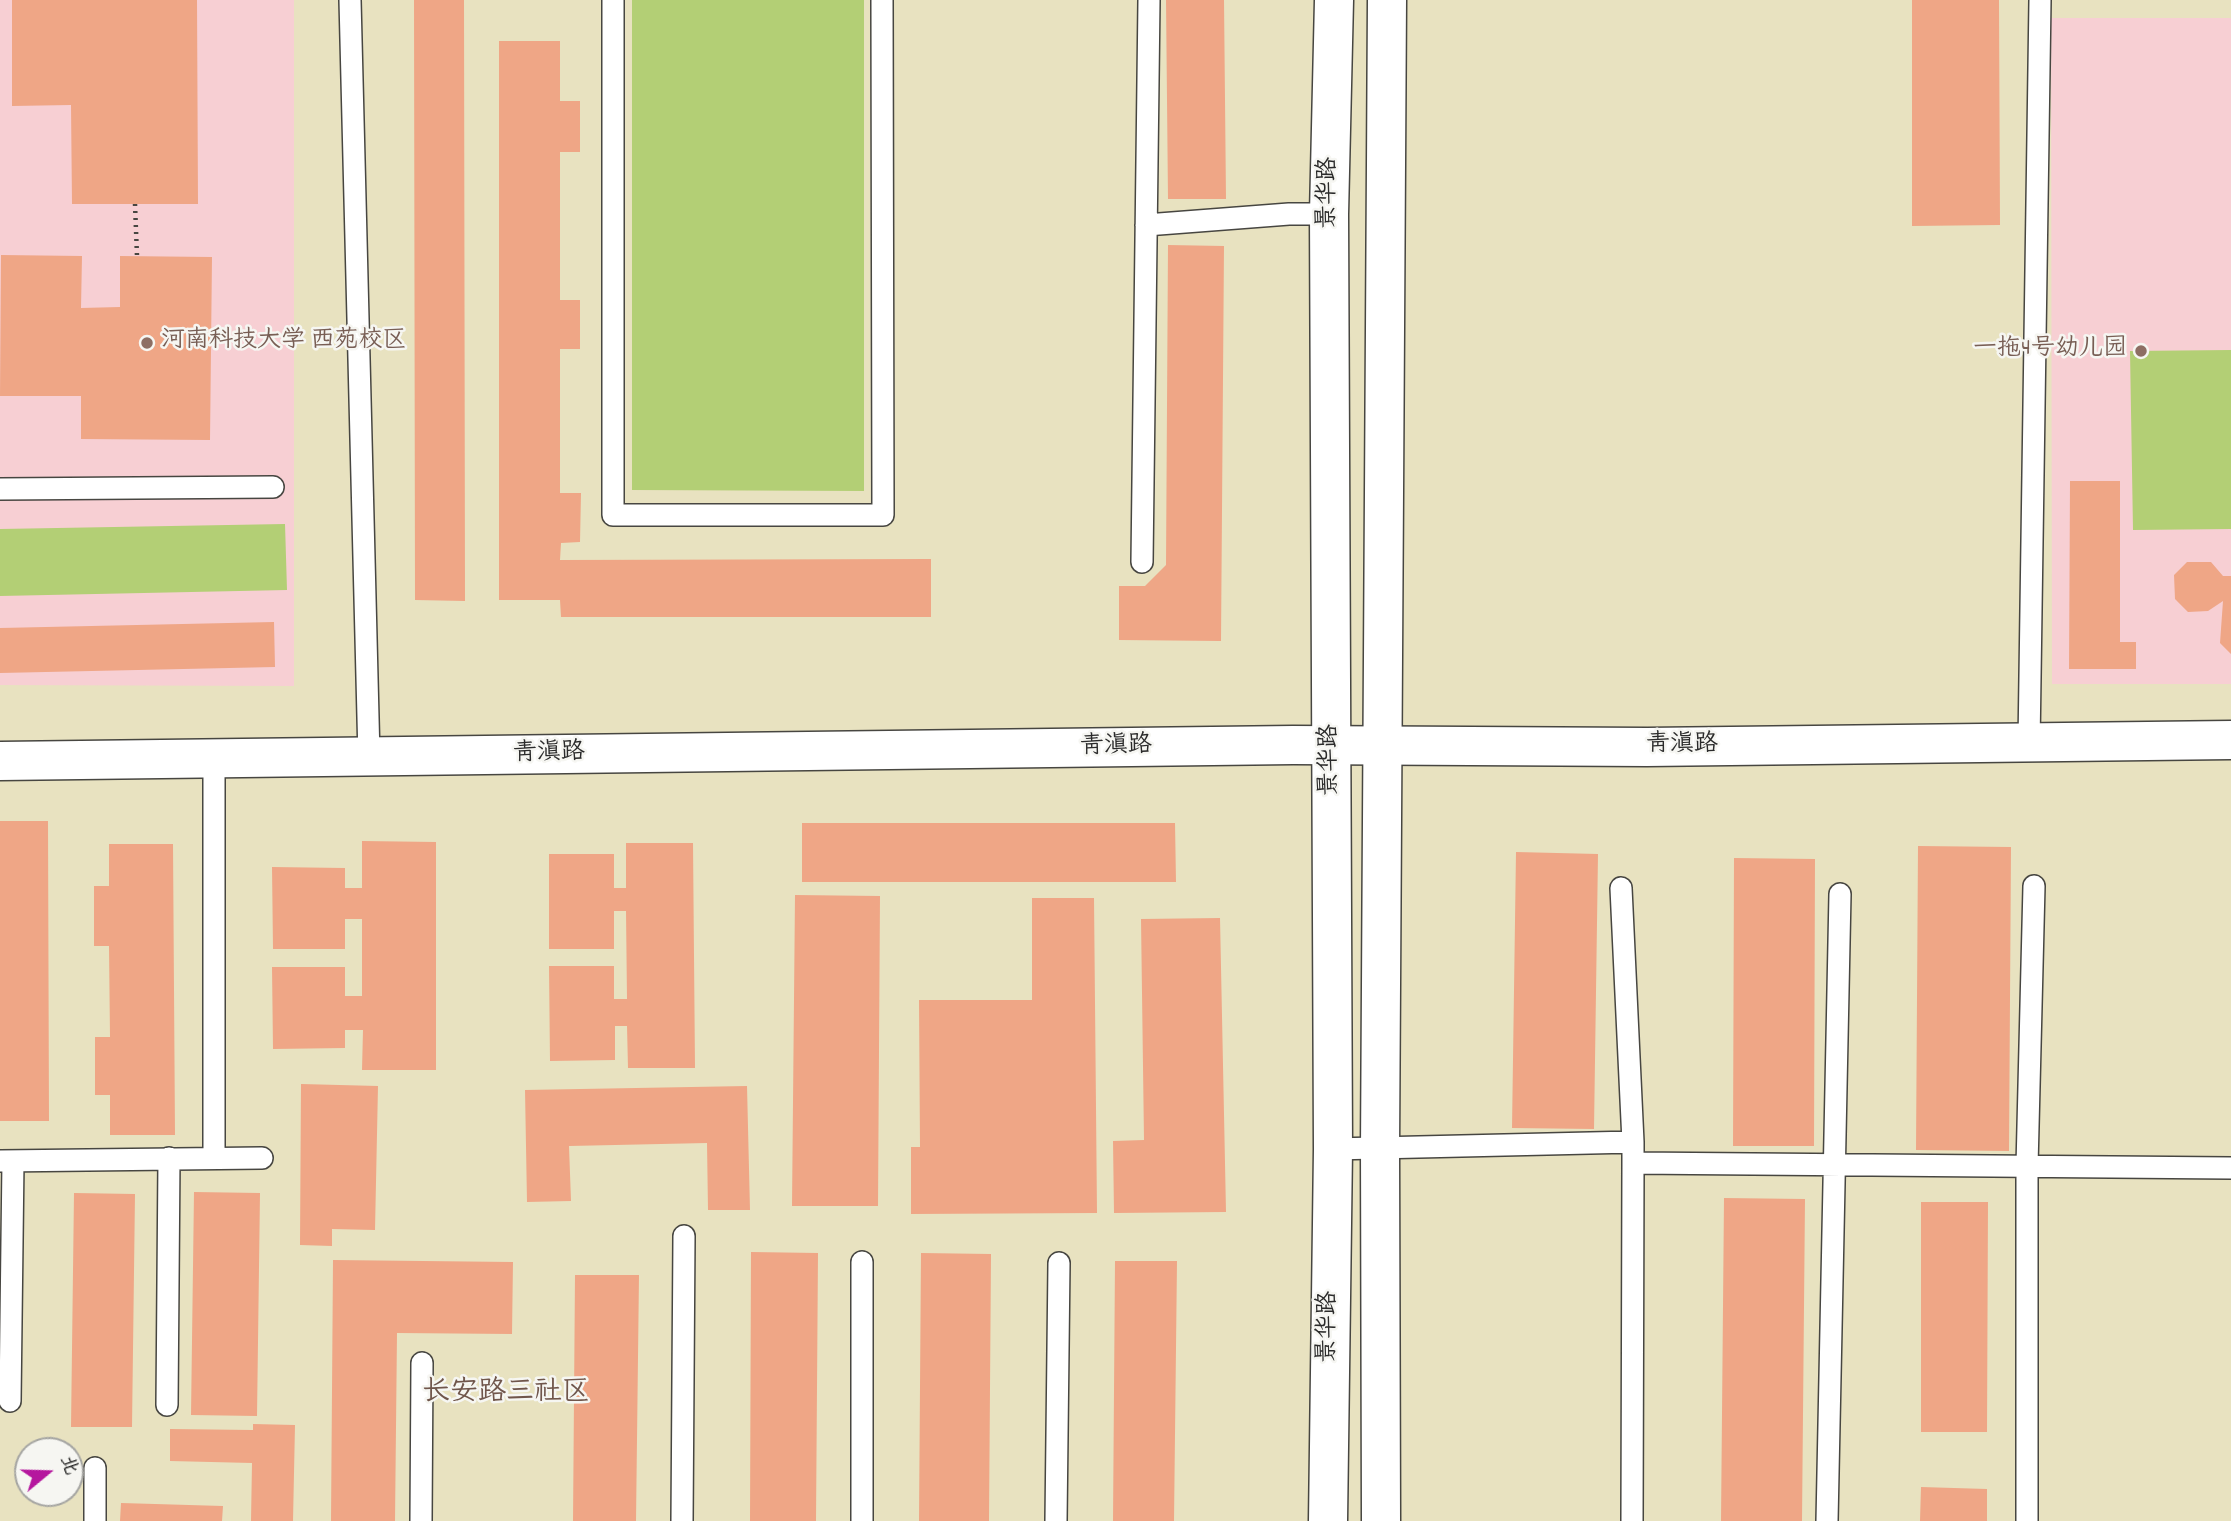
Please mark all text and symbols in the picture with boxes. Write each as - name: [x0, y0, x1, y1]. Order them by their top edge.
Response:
- street label: 景华路: [1315, 157, 1345, 229]
- place label: 河南科技大学 西苑校区: [161, 329, 406, 357]
- marker: 河南科技大学 西苑校区: [139, 335, 155, 351]
- place label: 一拖4号幼儿园: [1973, 337, 2127, 365]
- marker: 一拖4号幼儿园: [2133, 343, 2149, 359]
- street label: 景华路: [1318, 724, 1346, 796]
- street label: 青滇路: [1080, 733, 1152, 763]
- street label: 青滇路: [1646, 733, 1718, 761]
- street label: 青滇路: [513, 740, 585, 770]
- street label: 景华路: [1315, 1291, 1345, 1363]
- district label: 长安路三社区: [422, 1378, 590, 1412]
- north arrow: [14, 1437, 84, 1507]
- text: 北: [52, 1452, 83, 1479]

